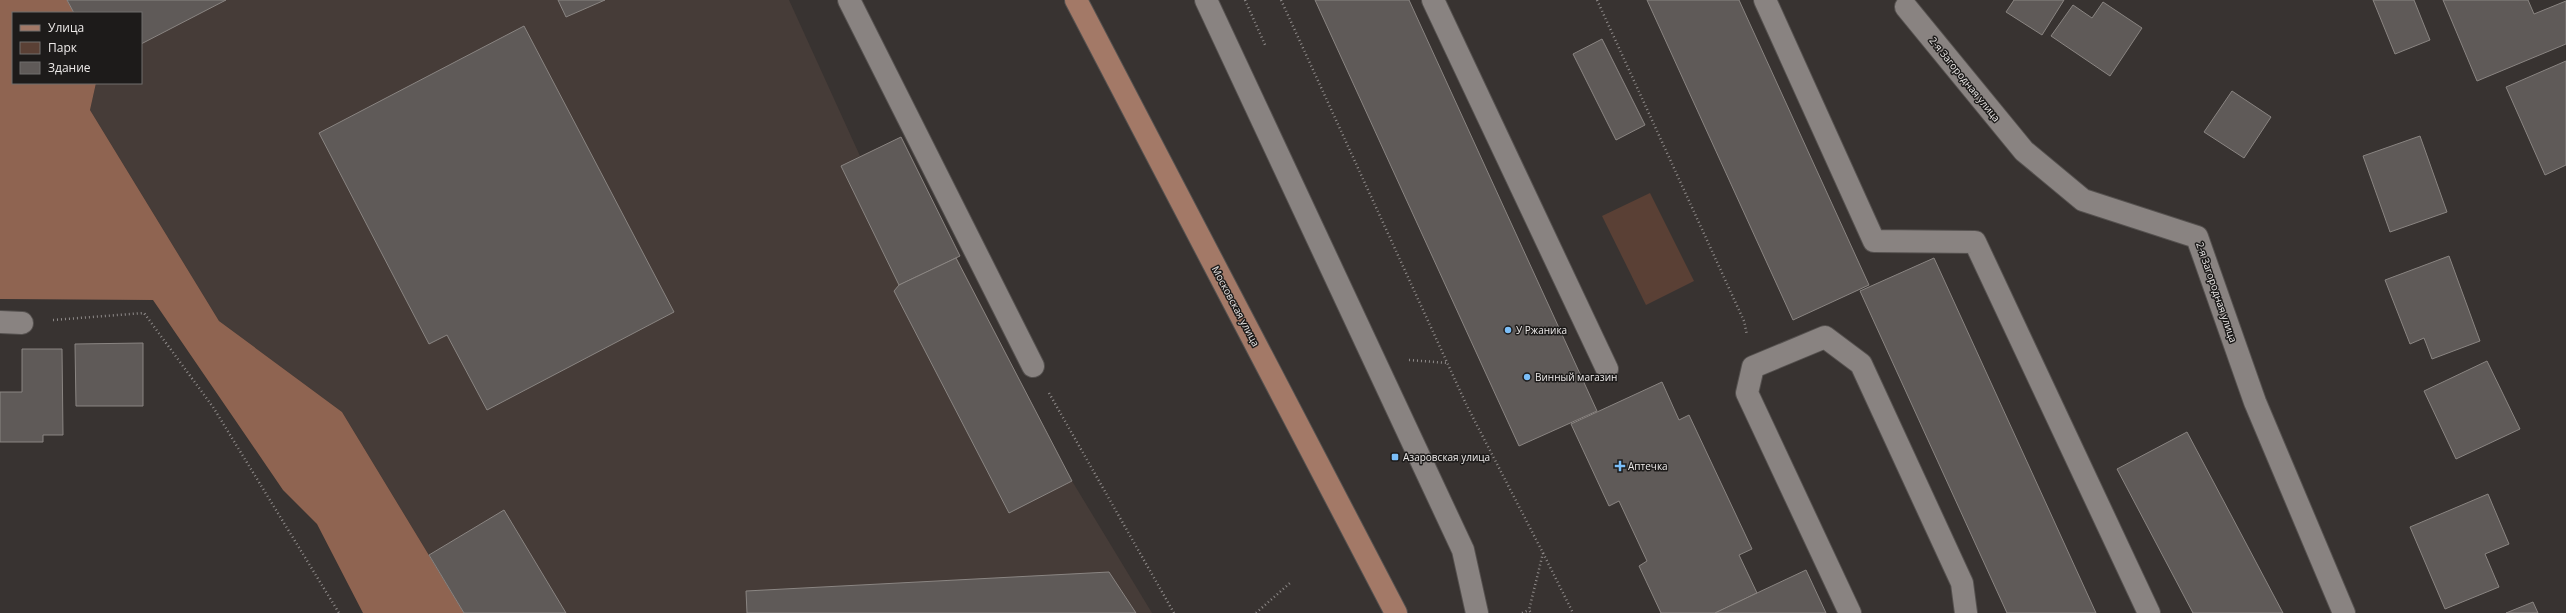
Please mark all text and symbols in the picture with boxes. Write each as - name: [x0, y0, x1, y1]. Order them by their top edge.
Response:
- legend: [12, 12, 142, 84]
- text: Улица: [48, 19, 84, 36]
- street label: 2-я Загородная улица: [1926, 34, 2004, 124]
- text: Парк: [48, 39, 78, 56]
- text: Здание: [48, 59, 91, 76]
- street label: 2-я Загородная улица: [2193, 240, 2241, 344]
- street label: Московская улица: [1209, 263, 1263, 349]
- place label: У Ржаника: [1516, 323, 1567, 337]
- marker: У Ржаника: [1503, 325, 1513, 335]
- place label: Винный магазин: [1535, 370, 1617, 384]
- marker: Винный магазин: [1522, 372, 1532, 382]
- place label: Азаровская улица: [1403, 450, 1490, 464]
- marker: Азаровская улица: [1390, 452, 1400, 462]
- place label: Аптечка: [1628, 459, 1668, 473]
- marker: Аптечка: [1615, 461, 1625, 471]

